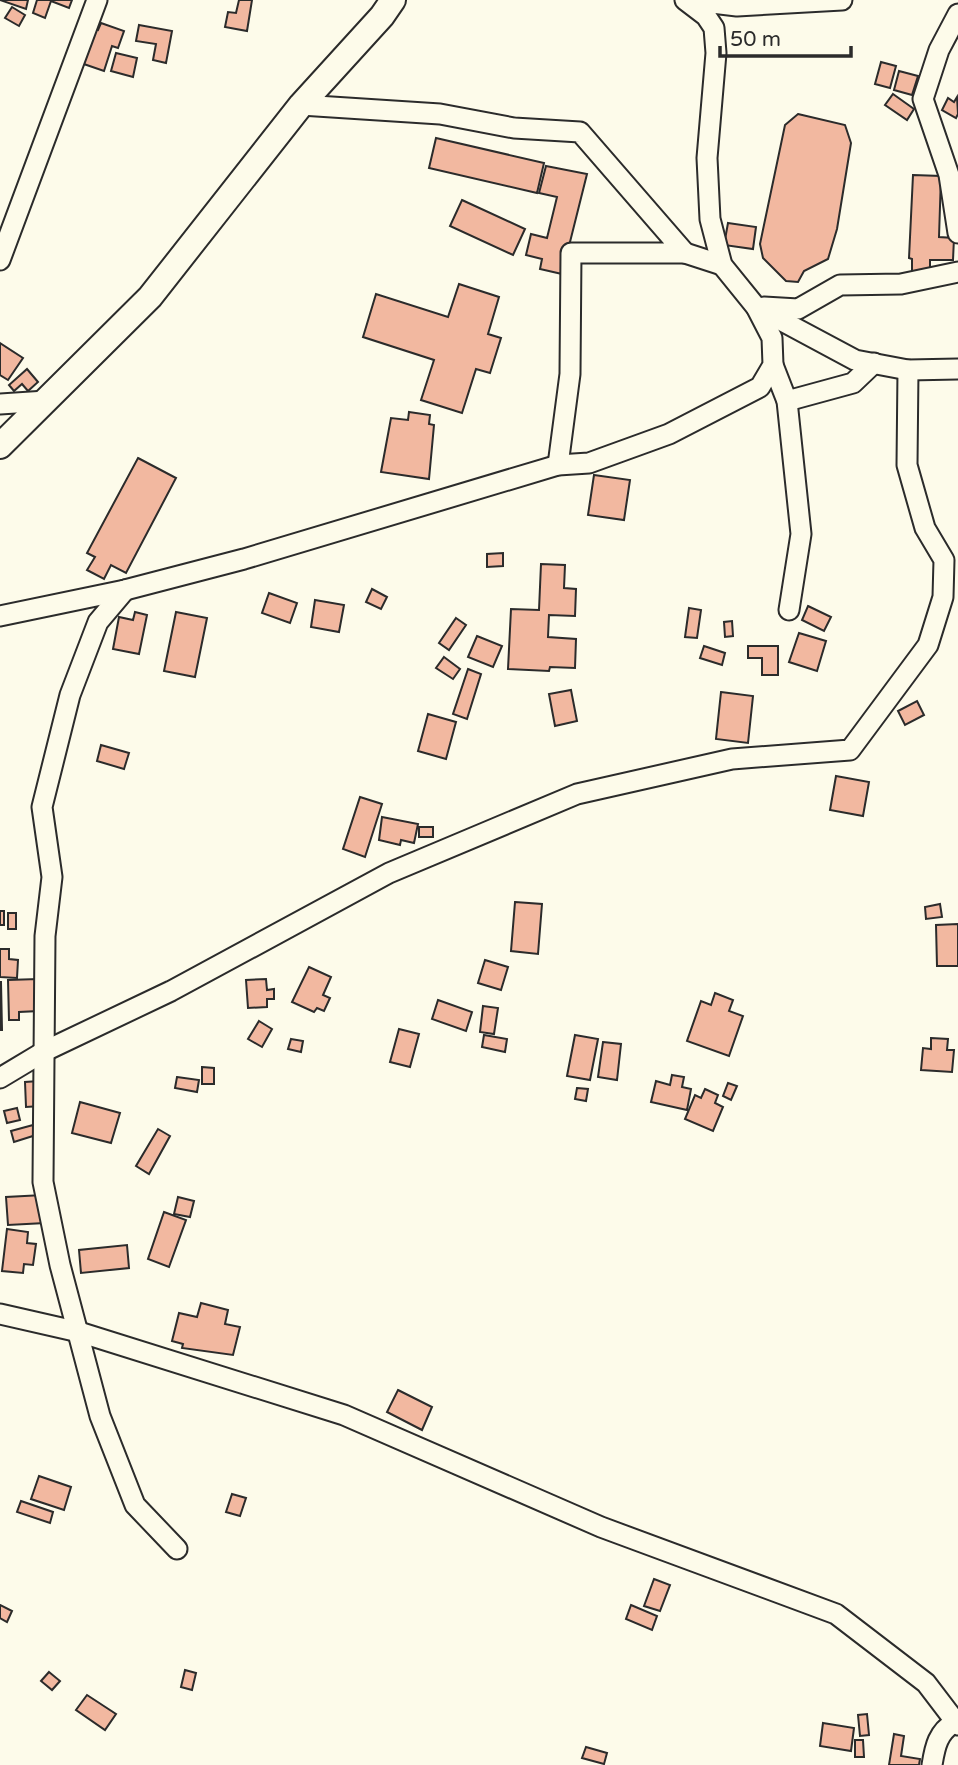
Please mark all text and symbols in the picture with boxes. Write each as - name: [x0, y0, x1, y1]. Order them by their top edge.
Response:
- scale bar: [720, 14, 851, 58]
- text: 50 m: [730, 27, 781, 52]

